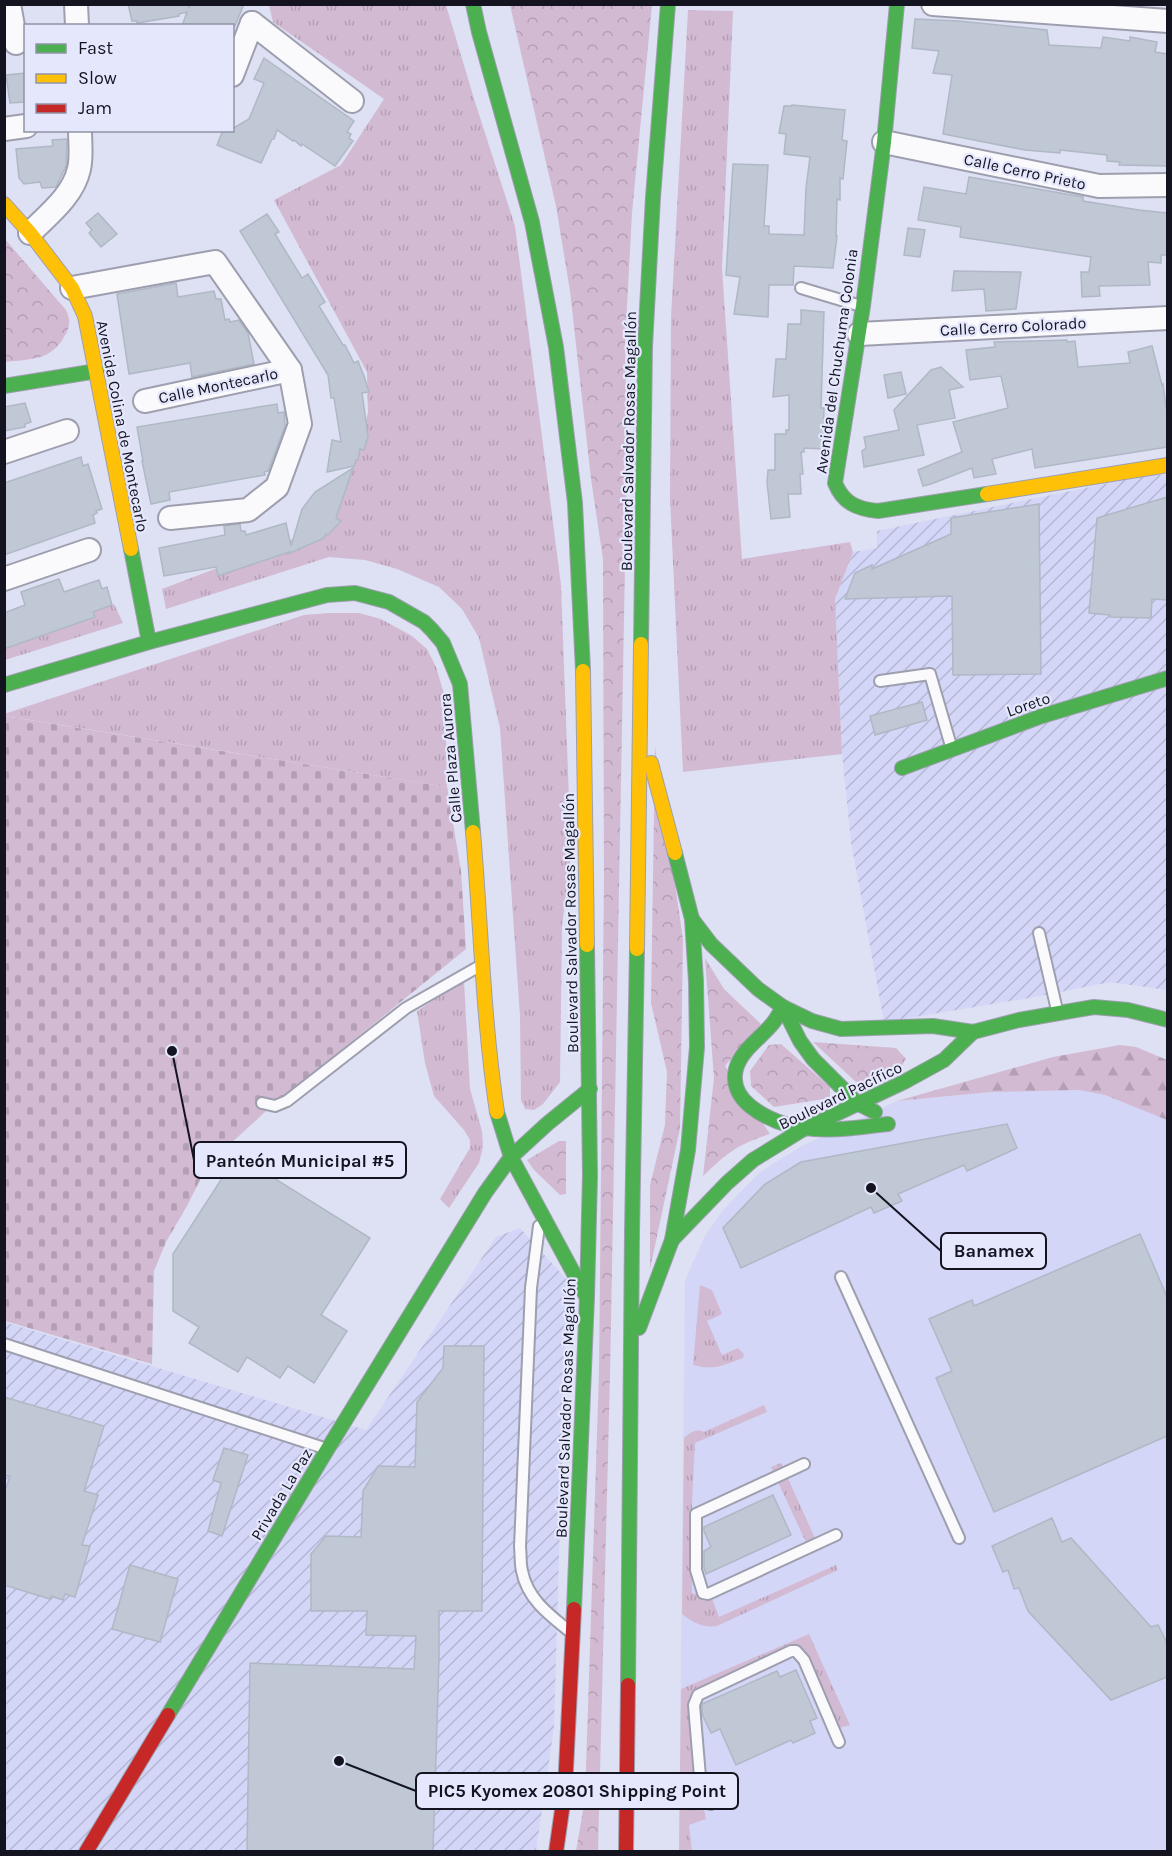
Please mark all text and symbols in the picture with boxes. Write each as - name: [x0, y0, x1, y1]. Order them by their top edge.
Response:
- legend: [24, 24, 234, 132]
- text: Fast: [78, 37, 113, 59]
- text: Slow: [78, 67, 117, 89]
- text: Jam: [78, 97, 112, 119]
- street label: Calle Cerro Prieto: [962, 149, 1088, 194]
- street label: Avenida del Chuchuma Colonia: [811, 247, 862, 475]
- street label: Boulevard Salvador Rosas Magallón: [617, 311, 640, 571]
- street label: Calle Cerro Colorado: [939, 313, 1087, 340]
- street label: Avenida Colina de Montecarlo: [93, 319, 152, 534]
- street label: Calle Montecarlo: [157, 364, 280, 407]
- street label: Loreto: [1004, 688, 1053, 721]
- street label: Calle Plaza Aurora: [435, 692, 466, 824]
- street label: Boulevard Salvador Rosas Magallón: [559, 793, 582, 1053]
- street label: Boulevard Pacífico: [775, 1057, 905, 1134]
- callout: Panteón Municipal #5: [194, 1142, 406, 1178]
- text: Panteón Municipal #5: [206, 1150, 394, 1172]
- callout: Banamex: [941, 1233, 1046, 1269]
- text: Banamex: [954, 1240, 1034, 1262]
- street label: Boulevard Salvador Rosas Magallón: [551, 1278, 580, 1538]
- street label: Privada La Paz: [247, 1445, 316, 1544]
- callout: PIC5 Kyomex 20801 Shipping Point: [416, 1773, 738, 1809]
- text: PIC5 Kyomex 20801 Shipping Point: [428, 1780, 726, 1802]

